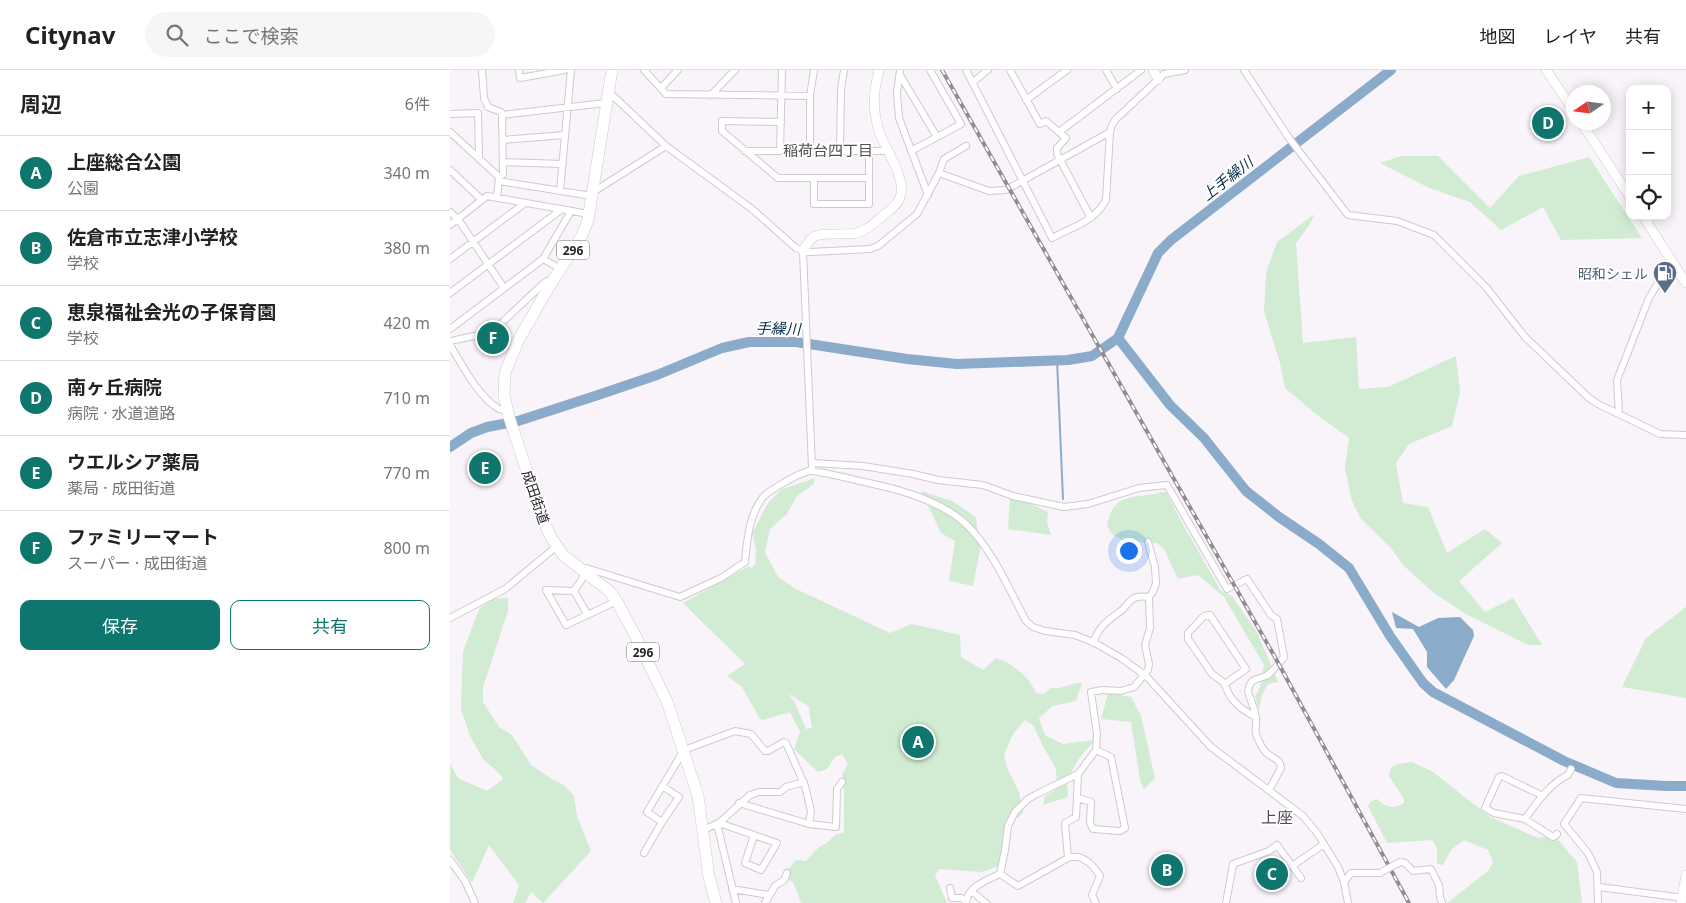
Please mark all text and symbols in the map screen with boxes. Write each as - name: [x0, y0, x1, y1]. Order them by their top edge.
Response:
- search box: [145, 12, 495, 57]
- text: Citynav: [25, 18, 115, 51]
- icon: search: [163, 21, 191, 49]
- text: ここで検索: [203, 23, 298, 49]
- text: 地図: [1480, 24, 1516, 48]
- text: レイヤ: [1544, 24, 1597, 48]
- text: 共有: [1625, 24, 1661, 48]
- north arrow: [1566, 85, 1611, 130]
- map controls: [1626, 85, 1671, 220]
- button: +: [1626, 85, 1671, 130]
- text: 周辺: [20, 90, 62, 118]
- text: 6件: [405, 93, 430, 115]
- pin: D: [1532, 104, 1564, 142]
- button: −: [1626, 130, 1671, 175]
- district label: 稲荷台四丁目: [783, 140, 873, 160]
- text: 上座総合公園: [67, 149, 181, 175]
- water label: 上手繰川: [1197, 150, 1258, 204]
- text: A: [30, 162, 42, 184]
- text: 340 m: [383, 162, 430, 184]
- button: locate: [1626, 175, 1671, 220]
- text: 公園: [67, 177, 99, 199]
- text: 佐倉市立志津小学校: [67, 224, 238, 250]
- text: B: [31, 237, 41, 259]
- text: 380 m: [383, 237, 430, 259]
- road number: 296: [557, 240, 589, 260]
- text: 学校: [67, 252, 99, 274]
- fuel station icon: 昭和シェル: [1652, 260, 1678, 294]
- place label: 昭和シェル: [1578, 264, 1648, 283]
- text: 恵泉福祉会光の子保育園: [67, 299, 276, 325]
- text: C: [31, 312, 41, 334]
- text: 420 m: [383, 312, 430, 334]
- water label: 手繰川: [755, 318, 803, 338]
- pin: F: [477, 319, 509, 357]
- text: 学校: [67, 327, 99, 349]
- text: 南ヶ丘病院: [67, 374, 162, 400]
- text: D: [30, 387, 42, 409]
- text: 710 m: [383, 387, 430, 409]
- text: 病院 · 水道道路: [67, 402, 176, 424]
- text: ウエルシア薬局: [67, 449, 200, 475]
- pin: E: [469, 449, 501, 487]
- text: E: [32, 462, 40, 484]
- text: 770 m: [383, 462, 430, 484]
- street label: 成田街道: [518, 467, 554, 527]
- text: 薬局 · 成田街道: [67, 477, 176, 499]
- text: ファミリーマート: [67, 524, 219, 550]
- text: F: [32, 537, 40, 559]
- text: 800 m: [383, 537, 430, 559]
- your location: [1116, 538, 1142, 564]
- text: スーパー · 成田街道: [67, 552, 207, 574]
- button: 保存: [20, 600, 220, 650]
- button: 共有: [230, 600, 430, 650]
- road number: 296: [627, 642, 659, 662]
- pin: A: [902, 723, 934, 761]
- district label: 上座: [1261, 806, 1293, 828]
- pin: B: [1151, 851, 1183, 889]
- pin: C: [1256, 855, 1288, 893]

